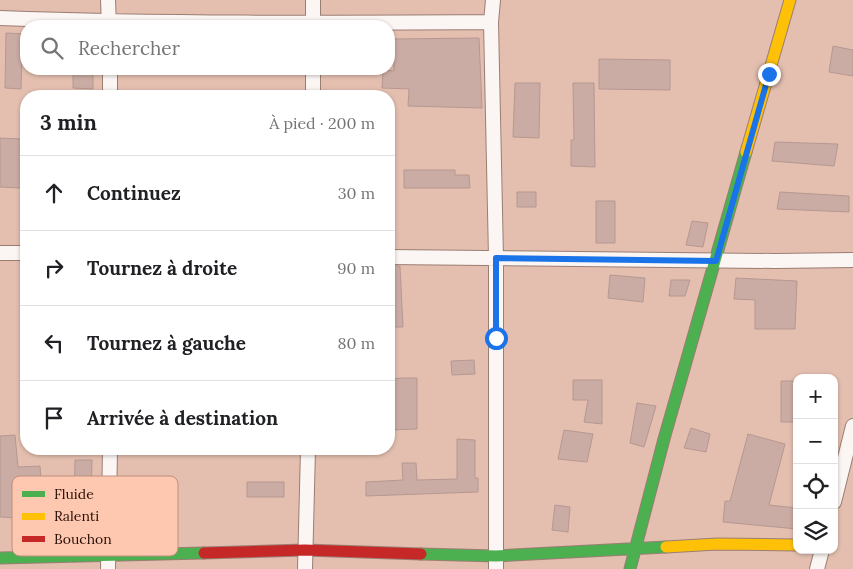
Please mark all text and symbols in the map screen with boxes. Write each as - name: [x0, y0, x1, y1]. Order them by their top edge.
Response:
- search box: [20, 20, 395, 75]
- icon: search: [38, 34, 66, 62]
- text: Rechercher: [78, 36, 180, 60]
- route end: [758, 63, 781, 86]
- text: 3 min: [40, 109, 97, 136]
- text: À pied · 200 m: [269, 113, 375, 133]
- icon: ahead: [40, 179, 68, 207]
- text: Continuez: [87, 181, 181, 205]
- text: 30 m: [338, 183, 375, 203]
- icon: right: [40, 254, 68, 282]
- text: Tournez à droite: [87, 256, 237, 280]
- text: 90 m: [337, 258, 375, 278]
- route start: [485, 327, 508, 350]
- icon: left: [40, 329, 68, 357]
- text: Tournez à gauche: [87, 331, 246, 355]
- text: 80 m: [338, 333, 375, 353]
- map controls: [793, 374, 838, 554]
- button: +: [793, 374, 838, 419]
- icon: arrive: [40, 404, 68, 432]
- text: Arrivée à destination: [87, 406, 278, 430]
- button: −: [793, 419, 838, 464]
- button: locate: [793, 464, 838, 509]
- legend: [12, 476, 178, 556]
- text: Fluide: [54, 485, 94, 503]
- text: Ralenti: [54, 507, 99, 525]
- button: layers: [793, 509, 838, 554]
- text: Bouchon: [54, 530, 112, 548]

